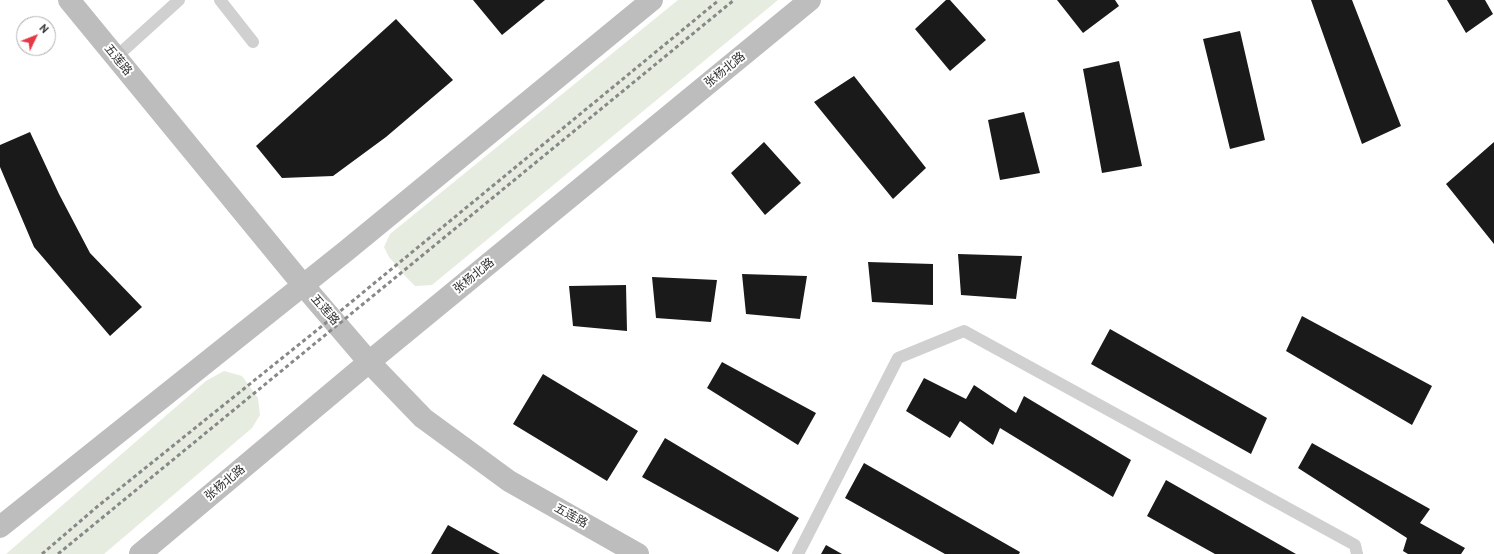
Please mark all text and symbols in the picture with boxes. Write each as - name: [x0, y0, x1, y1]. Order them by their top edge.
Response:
- north arrow: [16, 16, 56, 56]
- text: N: [36, 21, 52, 36]
- street label: 五莲路: [101, 41, 135, 79]
- street label: 张杨北路: [702, 49, 748, 91]
- street label: 张杨北路: [451, 255, 497, 297]
- street label: 五莲路: [308, 292, 342, 328]
- street label: 张杨北路: [202, 462, 248, 504]
- street label: 五莲路: [552, 501, 590, 531]

